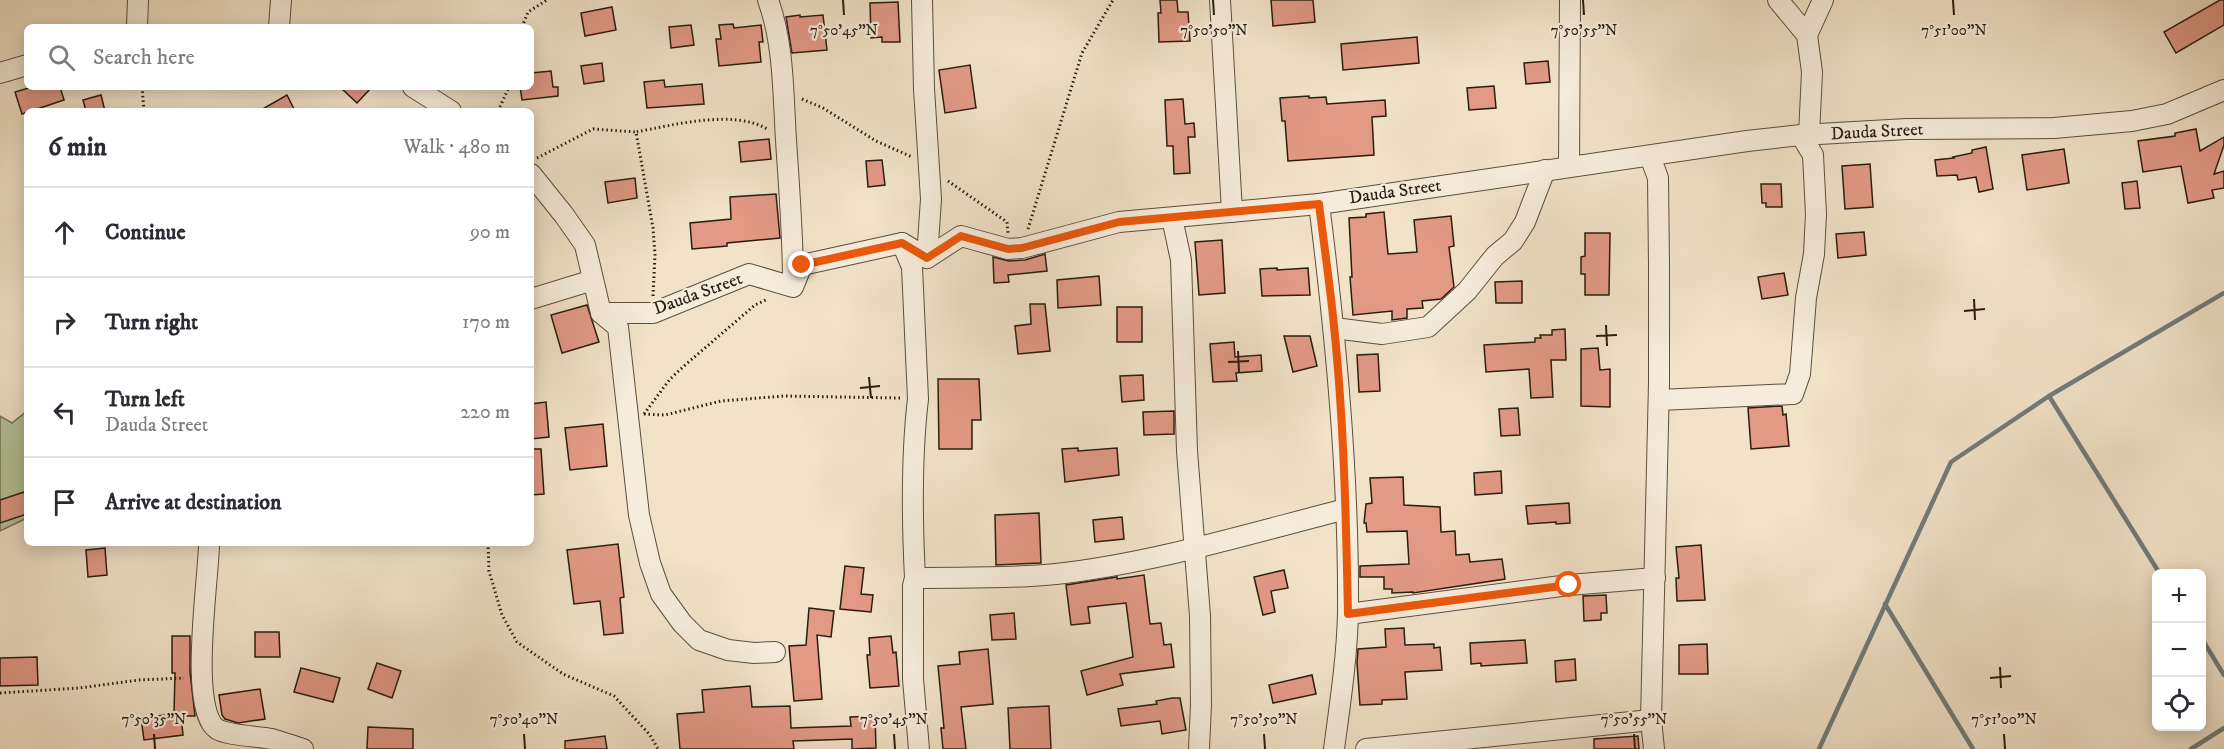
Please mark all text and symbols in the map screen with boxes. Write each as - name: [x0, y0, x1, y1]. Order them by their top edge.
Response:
- text: 7°50'45"N: [810, 21, 878, 40]
- text: 7°50'50"N: [1180, 21, 1248, 40]
- text: 7°50'55"N: [1551, 21, 1617, 40]
- text: 7°51'00"N: [1921, 21, 1987, 40]
- search box: [24, 24, 534, 90]
- icon: search: [45, 41, 78, 74]
- text: Search here: [93, 44, 195, 71]
- street label: Dauda Street: [1830, 119, 1924, 145]
- text: 6 min: [48, 131, 107, 164]
- text: Walk · 480 m: [403, 135, 510, 160]
- street label: Dauda Street: [1348, 175, 1443, 209]
- icon: ahead: [48, 216, 81, 249]
- text: Continue: [105, 219, 186, 246]
- text: 90 m: [470, 220, 510, 245]
- route end: [788, 251, 814, 277]
- street label: Dauda Street: [651, 268, 746, 320]
- icon: right: [48, 306, 81, 339]
- text: Turn right: [105, 309, 198, 336]
- text: 170 m: [462, 310, 510, 335]
- text: Turn left: [105, 386, 185, 413]
- icon: left: [48, 396, 81, 429]
- text: 220 m: [460, 400, 510, 425]
- text: Dauda Street: [105, 413, 208, 438]
- icon: arrive: [48, 486, 81, 519]
- text: Arrive at destination: [105, 489, 282, 516]
- map controls: [2152, 569, 2206, 731]
- button: +: [2152, 569, 2206, 623]
- route start: [1555, 571, 1581, 597]
- button: −: [2152, 623, 2206, 677]
- button: locate: [2152, 677, 2206, 731]
- text: 7°50'35"N: [122, 710, 186, 729]
- text: 7°50'40"N: [490, 710, 558, 729]
- text: 7°50'45"N: [860, 710, 928, 729]
- text: 7°50'50"N: [1230, 710, 1298, 729]
- text: 7°50'55"N: [1601, 710, 1667, 729]
- text: 7°51'00"N: [1971, 710, 2037, 729]

